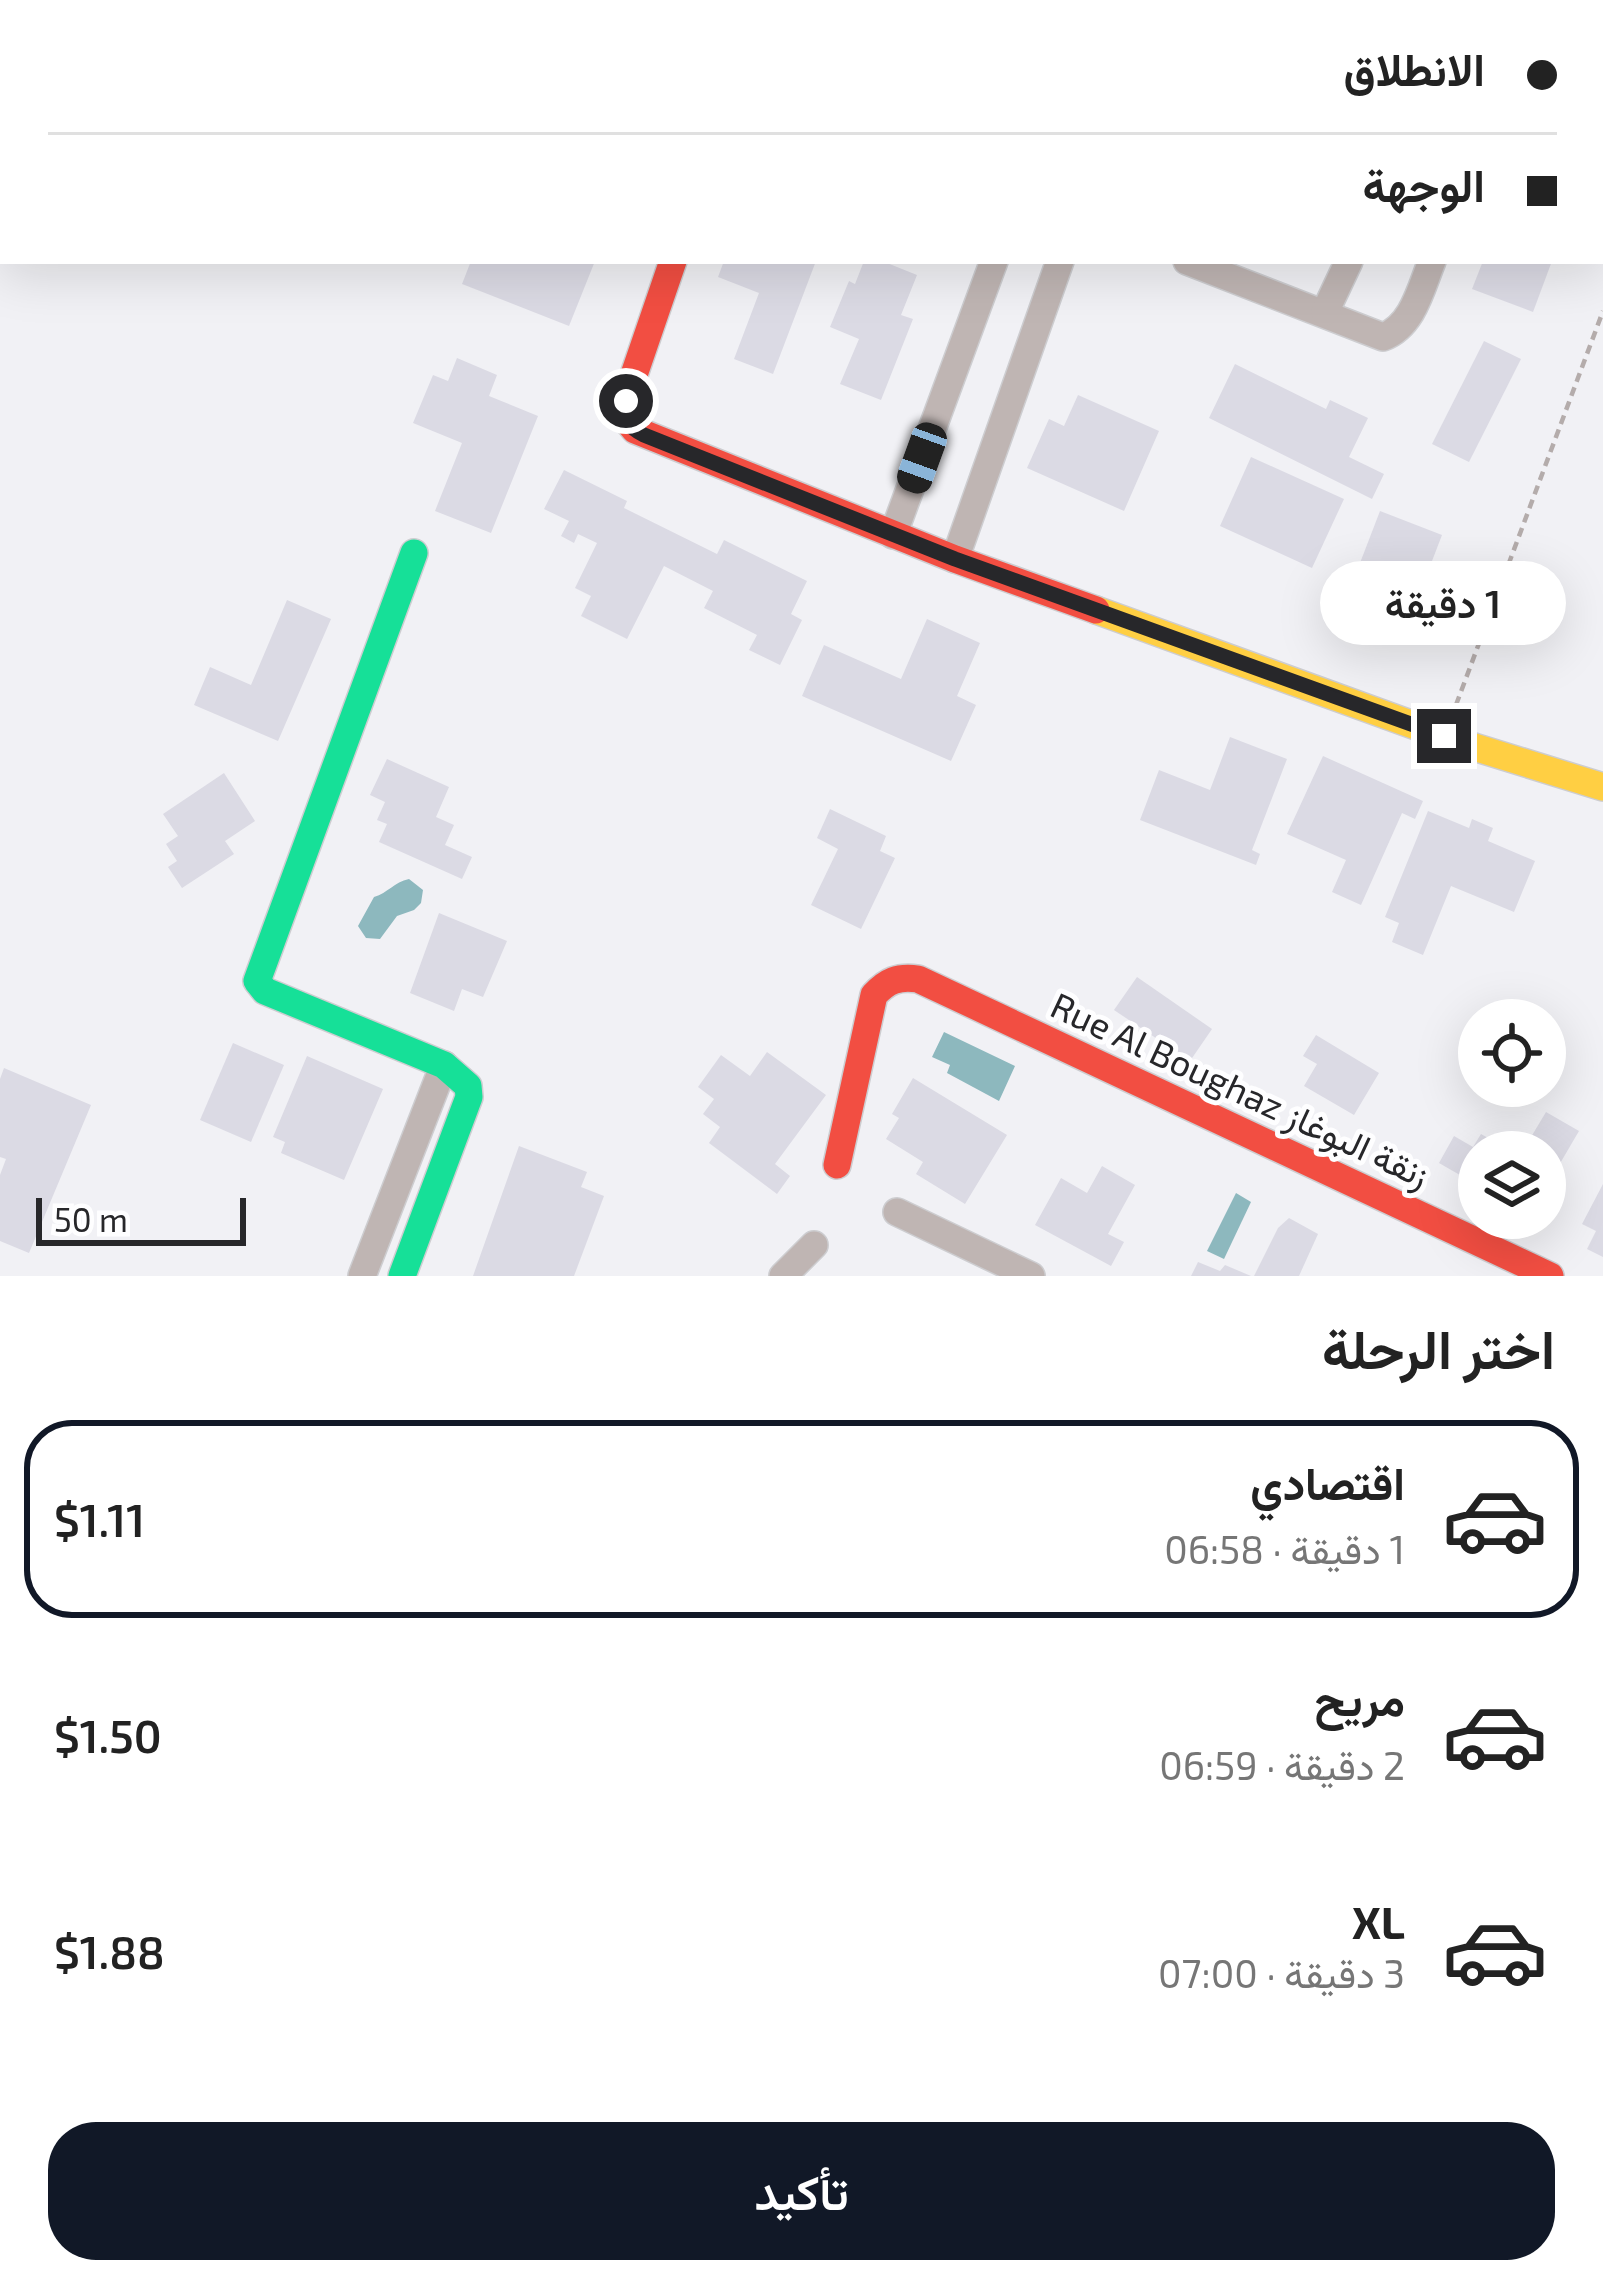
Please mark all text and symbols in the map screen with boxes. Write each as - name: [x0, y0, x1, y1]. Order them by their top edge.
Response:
- text: الانطلاق: [1344, 41, 1485, 95]
- text: الوجهة: [1363, 157, 1485, 211]
- route start: [599, 374, 653, 428]
- car: [893, 418, 951, 498]
- callout: 1 دقيقة: [1321, 562, 1567, 646]
- text: 1 دقيقة: [1385, 579, 1501, 626]
- route end: [1417, 709, 1471, 763]
- street label: Rue Al Boughaz زنقة البوغاز: [1043, 982, 1437, 1198]
- map controls: [1458, 999, 1566, 1239]
- button: locate: [1458, 999, 1566, 1107]
- button: layers: [1458, 1131, 1566, 1239]
- scale bar: [36, 1192, 246, 1245]
- text: 50 m: [54, 1199, 128, 1239]
- text: اختر الرحلة: [1322, 1315, 1555, 1380]
- text: اقتصادي: [1250, 1455, 1405, 1509]
- icon: car: [1441, 1465, 1549, 1573]
- text: $1.11: [54, 1492, 145, 1546]
- text: 1 دقيقة · 06:58: [1164, 1525, 1405, 1572]
- text: مريح: [1314, 1671, 1405, 1725]
- icon: car: [1441, 1681, 1549, 1789]
- text: $1.50: [54, 1708, 162, 1762]
- text: 2 دقيقة · 06:59: [1159, 1741, 1405, 1788]
- text: XL: [1352, 1894, 1405, 1948]
- icon: car: [1441, 1897, 1549, 2005]
- text: $1.88: [54, 1924, 165, 1978]
- text: 3 دقيقة · 07:00: [1158, 1949, 1405, 1996]
- button: تأكيد: [48, 2122, 1555, 2260]

